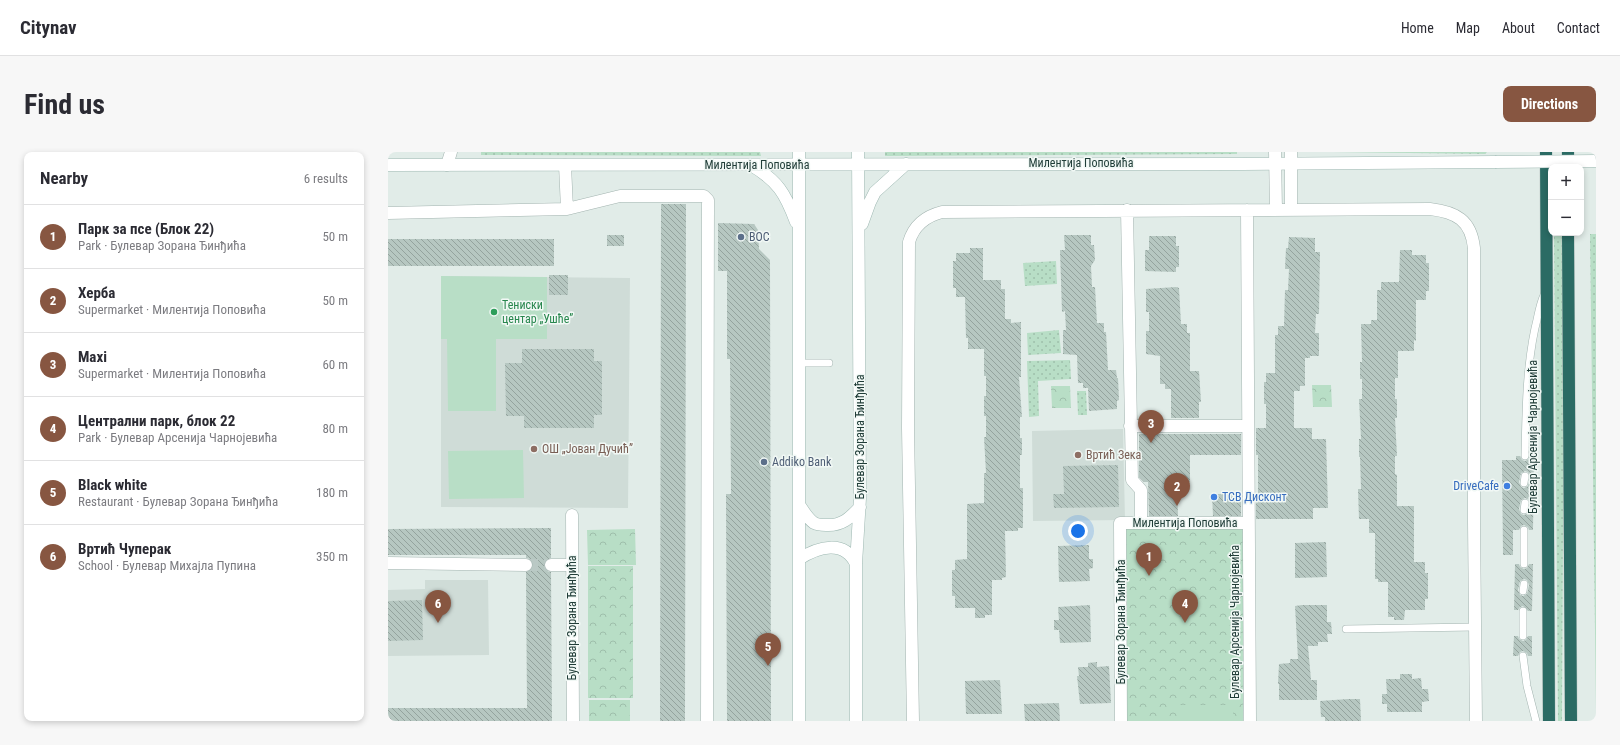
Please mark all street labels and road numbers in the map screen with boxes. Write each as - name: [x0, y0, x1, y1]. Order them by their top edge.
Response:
- street label: Милентија Поповића: [1029, 156, 1134, 170]
- street label: Милентија Поповића: [705, 158, 810, 172]
- street label: Булевар Арсенија Чарнојевића: [1526, 360, 1540, 514]
- street label: Булевар Зорана Ђинђића: [853, 374, 867, 500]
- street label: Милентија Поповића: [1133, 516, 1238, 530]
- street label: Булевар Арсенија Чарнојевића: [1228, 545, 1242, 699]
- street label: Булевар Зорана Ђинђића: [565, 555, 579, 681]
- street label: Булевар Зорана Ђинђића: [1114, 559, 1128, 685]

